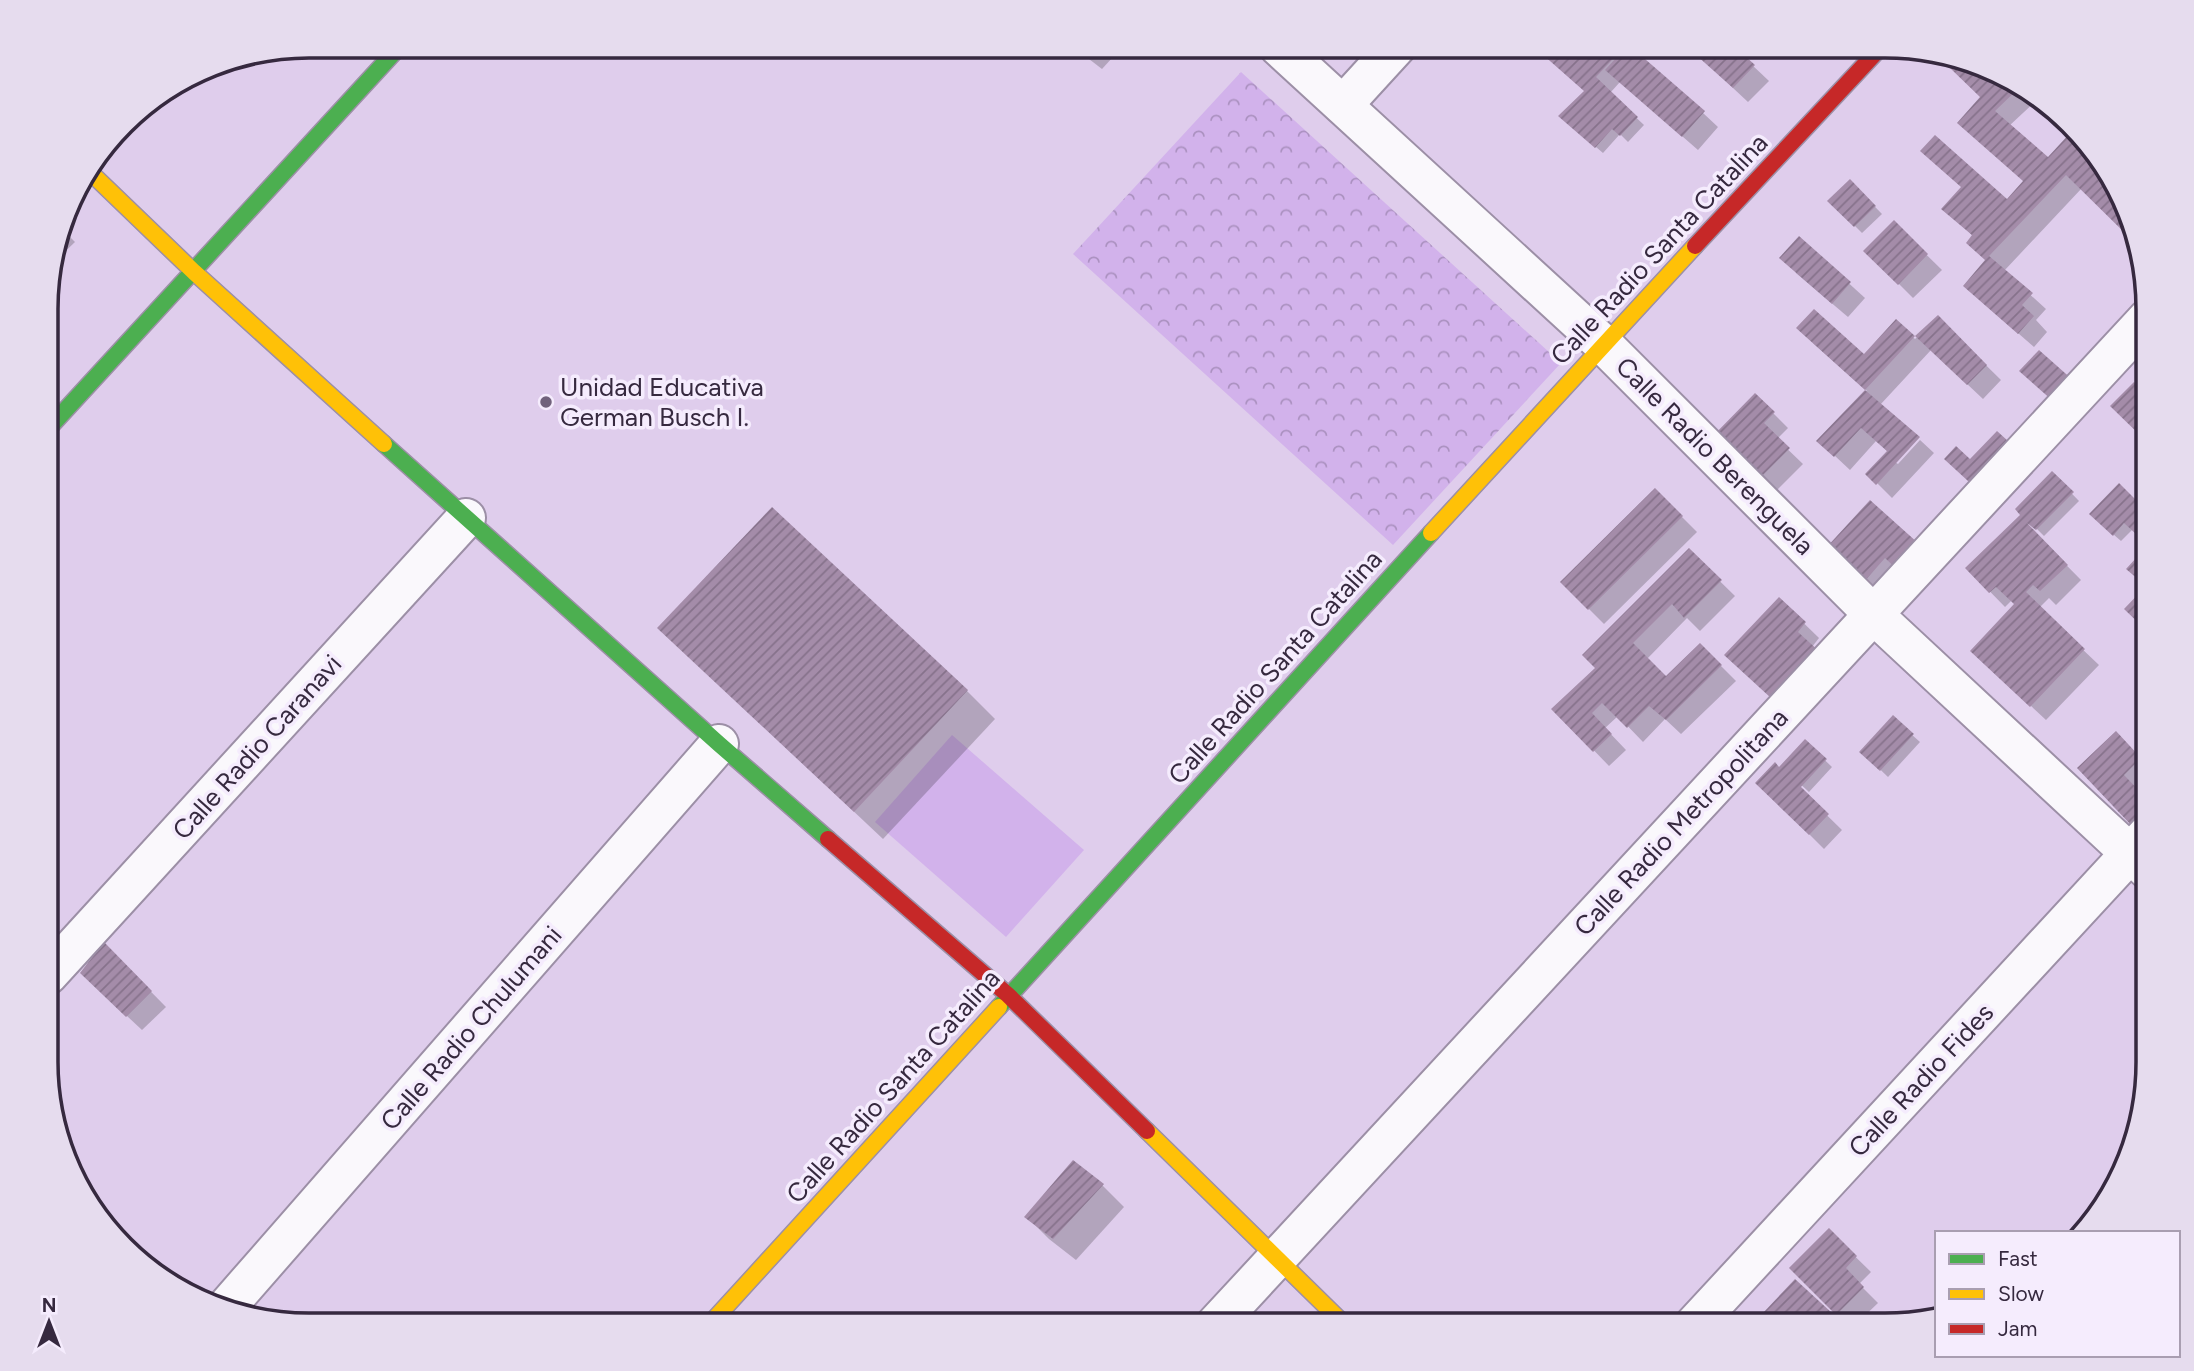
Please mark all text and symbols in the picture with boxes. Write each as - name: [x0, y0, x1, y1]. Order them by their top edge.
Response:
- street label: Calle Radio Santa Catalina: [1544, 127, 1774, 371]
- street label: Calle Radio Berenguela: [1609, 350, 1821, 562]
- place label: Unidad Educativa German Busch I.: [560, 371, 764, 433]
- marker: Unidad Educativa German Busch I.: [538, 394, 554, 410]
- street label: Calle Radio Santa Catalina: [1161, 543, 1389, 791]
- street label: Calle Radio Caranavi: [166, 648, 348, 846]
- street label: Calle Radio Metropolitana: [1567, 702, 1795, 942]
- street label: Calle Radio Chulumani: [374, 919, 568, 1137]
- street label: Calle Radio Santa Catalina: [779, 962, 1007, 1210]
- street label: Calle Radio Fides: [1842, 997, 2000, 1163]
- legend: [1935, 1231, 2180, 1357]
- text: Fast: [1998, 1246, 2038, 1271]
- text: Slow: [1998, 1281, 2044, 1306]
- north arrow: [14, 1287, 84, 1357]
- text: N: [42, 1294, 56, 1317]
- text: Jam: [1998, 1316, 2037, 1341]

